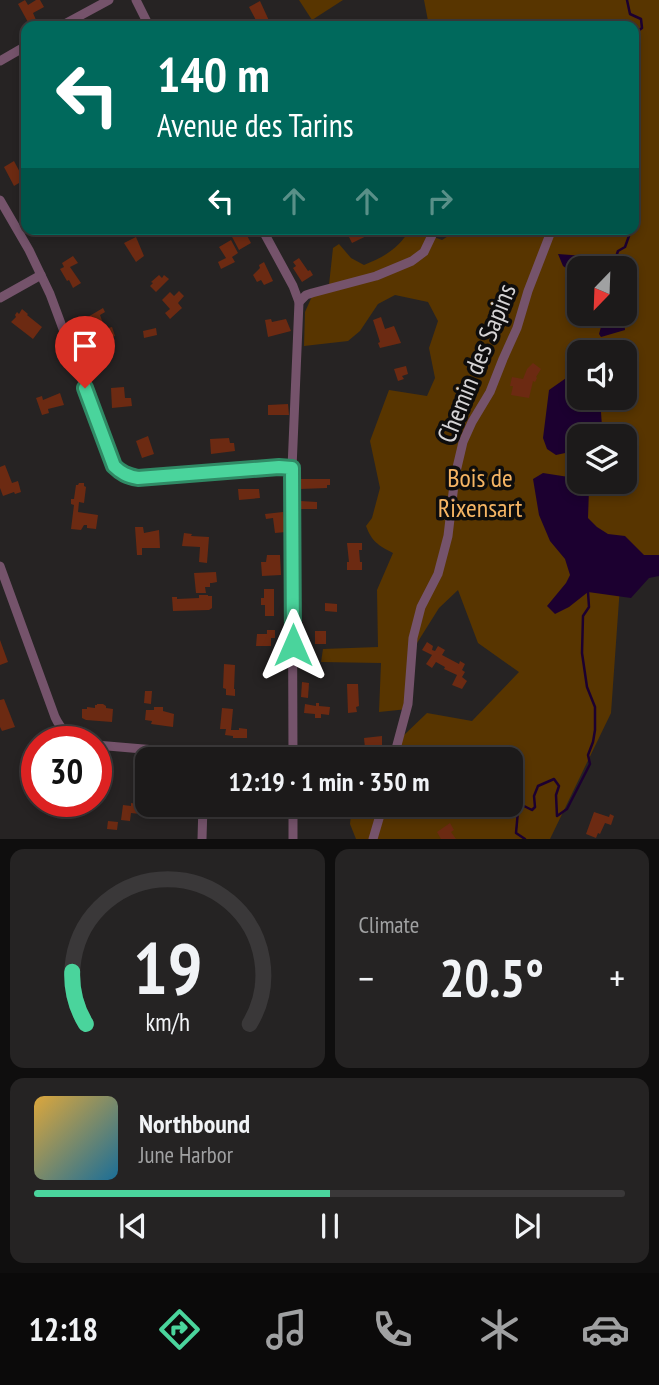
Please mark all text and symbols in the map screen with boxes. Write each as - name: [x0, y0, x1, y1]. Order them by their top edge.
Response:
- text: 140 m: [157, 42, 270, 106]
- icon: left: [42, 49, 133, 140]
- text: Avenue des Tarins: [157, 104, 354, 146]
- icon: left: [202, 182, 240, 220]
- icon: ahead: [275, 182, 313, 220]
- icon: ahead: [348, 182, 386, 220]
- icon: right: [421, 182, 459, 220]
- north arrow: [567, 256, 637, 326]
- map controls: [567, 256, 637, 494]
- street label: Chemin des Sapins: [429, 279, 523, 447]
- pin: [55, 316, 115, 388]
- icon: arrive: [66, 327, 104, 365]
- button: sound: [567, 340, 637, 410]
- button: layers: [567, 424, 637, 494]
- park label: Bois de Rixensart: [438, 461, 522, 524]
- position arrow: [256, 608, 330, 682]
- speed limit sign: 30: [21, 726, 112, 817]
- text: 12:19 · 1 min · 350 m: [229, 765, 429, 798]
- text: Climate: [359, 910, 419, 939]
- text: 19: [132, 921, 202, 1015]
- text: 20.5°: [439, 944, 544, 1011]
- text: −: [359, 953, 374, 1002]
- text: +: [609, 953, 625, 1002]
- text: km/h: [145, 1006, 189, 1038]
- text: Northbound: [139, 1107, 250, 1140]
- text: June Harbor: [139, 1140, 233, 1169]
- icon: previous: [114, 1207, 152, 1245]
- icon: pause: [311, 1207, 349, 1245]
- icon: next: [508, 1207, 546, 1245]
- icon: directions: [155, 1305, 204, 1354]
- icon: music: [262, 1305, 311, 1354]
- icon: phone: [368, 1305, 417, 1354]
- icon: climate: [475, 1305, 524, 1354]
- icon: car: [581, 1305, 630, 1354]
- text: 12:18: [29, 1308, 98, 1350]

